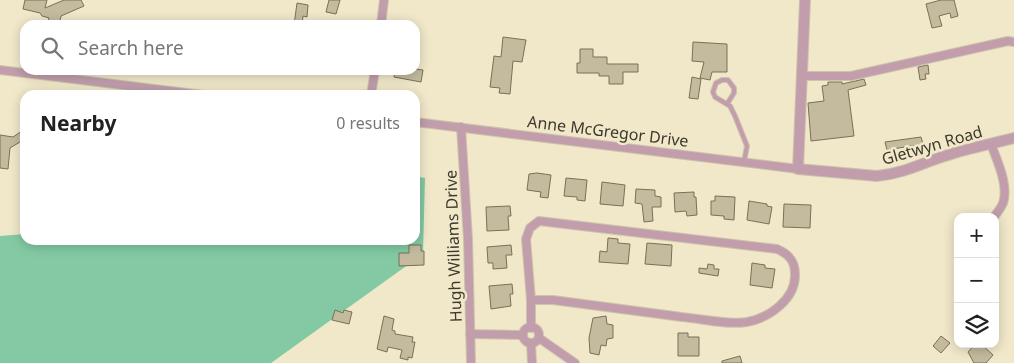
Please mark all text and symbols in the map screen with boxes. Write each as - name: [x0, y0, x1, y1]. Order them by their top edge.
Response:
- search box: [20, 20, 420, 75]
- icon: search: [38, 34, 66, 62]
- text: Search here: [78, 35, 184, 61]
- text: Nearby: [40, 109, 116, 137]
- street label: Anne McGregor Drive: [526, 110, 690, 152]
- text: 0 results: [336, 112, 400, 134]
- street label: Gletwyn Road: [879, 120, 985, 170]
- street label: Hugh Williams Drive: [439, 169, 467, 323]
- map controls: [954, 213, 999, 348]
- button: +: [954, 213, 999, 258]
- button: −: [954, 258, 999, 303]
- button: layers: [954, 303, 999, 348]

